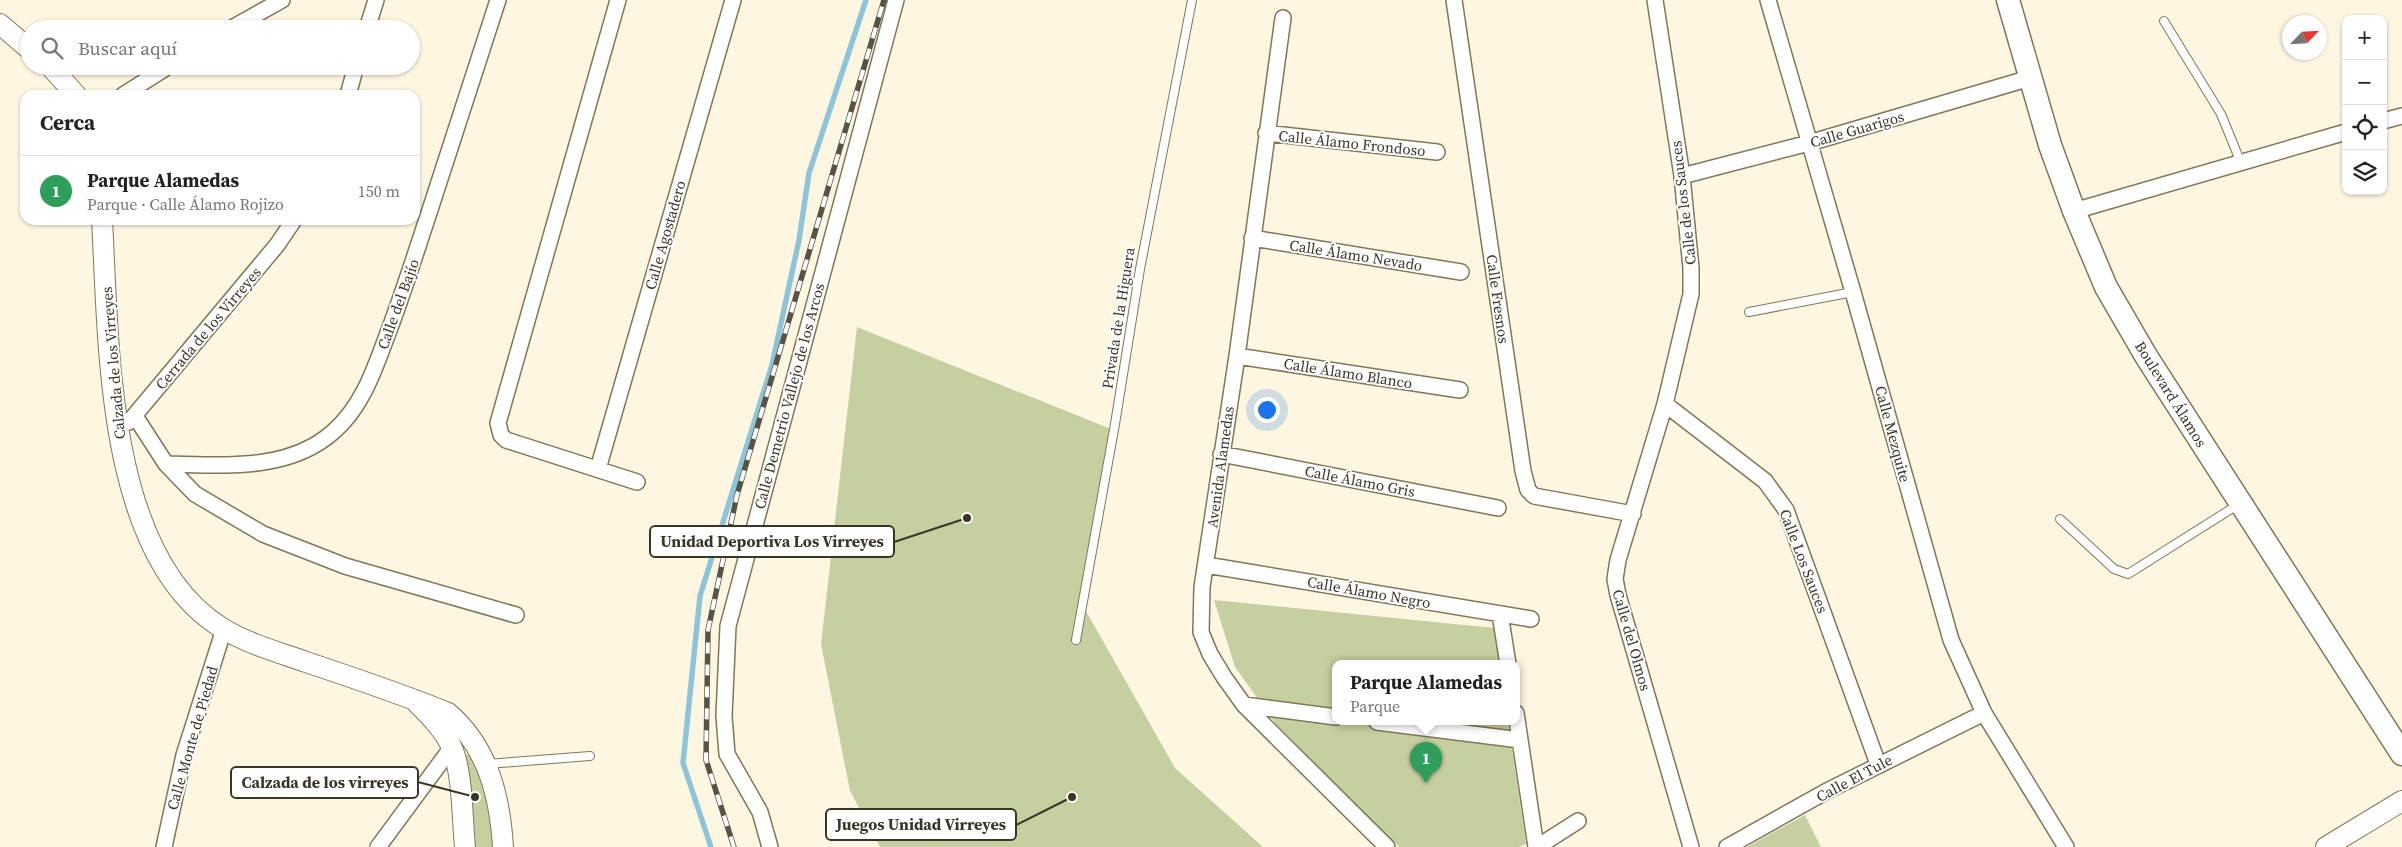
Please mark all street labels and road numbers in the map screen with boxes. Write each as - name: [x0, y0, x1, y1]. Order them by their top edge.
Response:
- street label: Calle Guarigos: [1808, 106, 1906, 152]
- street label: Calle Álamo Frondoso: [1277, 125, 1427, 161]
- street label: Calle de los Sauces: [1665, 140, 1701, 266]
- street label: Calle Agostadero: [639, 178, 691, 292]
- street label: Calle Álamo Nevado: [1288, 234, 1424, 276]
- street label: Privada de la Higuera: [1096, 245, 1140, 390]
- street label: Calle Fresnos: [1481, 253, 1515, 345]
- street label: Calle del Bajío: [372, 256, 424, 352]
- street label: Cerrada de los Virreyes: [150, 262, 266, 394]
- street label: Calle Demetrio Vallejo de los Arcos: [749, 281, 829, 511]
- street label: Calzada de los Virreyes: [96, 286, 130, 440]
- street label: Boulevard Álamos: [2130, 337, 2212, 451]
- street label: Calle Álamo Blanco: [1282, 352, 1414, 394]
- street label: Calle Mezquite: [1870, 383, 1916, 485]
- street label: Avenida Alamedas: [1201, 405, 1239, 529]
- street label: Calle Álamo Gris: [1303, 460, 1417, 502]
- street label: Calle Los Sauces: [1775, 506, 1833, 616]
- street label: Calle Álamo Negro: [1306, 571, 1432, 613]
- street label: Calle del Olmos: [1608, 587, 1656, 693]
- street label: Calle Monte de Piedad: [161, 663, 223, 812]
- street label: Calle El Tule: [1812, 749, 1896, 807]

